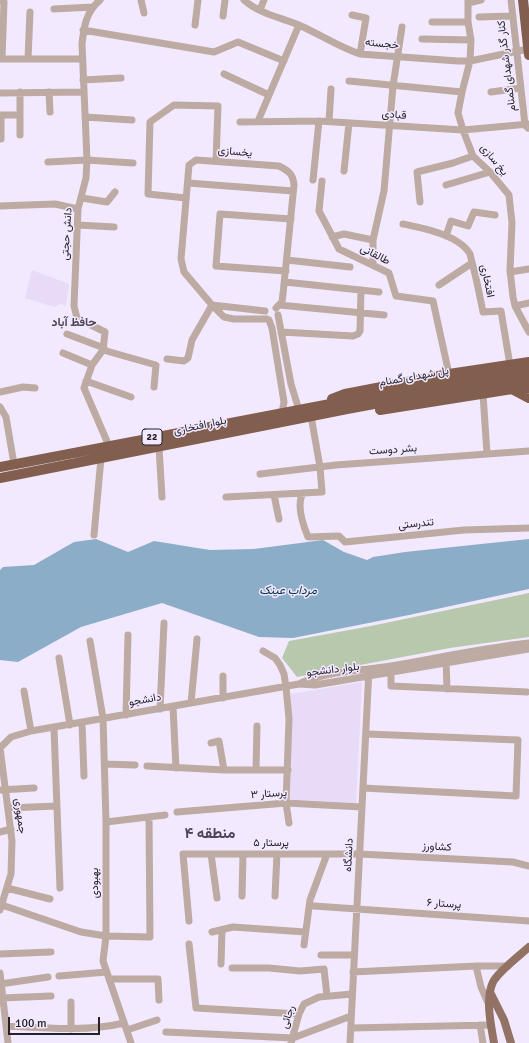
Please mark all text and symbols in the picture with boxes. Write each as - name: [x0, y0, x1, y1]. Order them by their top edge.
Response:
- street label: کنار گذر شهدای گمنام: [495, 20, 519, 112]
- street label: خجسته: [364, 36, 400, 52]
- street label: قبادی: [381, 108, 407, 122]
- street label: یخ سازی: [477, 142, 511, 178]
- street label: یخسازی: [217, 144, 253, 160]
- street label: دانش حجتی: [59, 207, 75, 261]
- street label: طالقانی: [358, 242, 392, 268]
- street label: افتخاری: [477, 263, 497, 299]
- district label: حافظ آباد: [51, 316, 97, 330]
- street label: پل شهدای گمنام: [378, 364, 450, 390]
- street label: بلوار افتخاری: [172, 414, 228, 438]
- road number: 22: [142, 429, 162, 445]
- street label: بشر دوست: [368, 442, 418, 458]
- street label: تندرستی: [397, 516, 435, 532]
- water label: مرداب عینک: [259, 584, 317, 598]
- street label: بلوار دانشجو: [306, 660, 360, 680]
- street label: دانشجو: [128, 691, 162, 709]
- street label: پرستار ۳: [250, 786, 288, 802]
- street label: جمهوری: [11, 798, 29, 834]
- district label: منطقه ۴: [185, 825, 235, 843]
- street label: پرستار ۵: [253, 836, 289, 850]
- street label: دانشگاه: [342, 838, 356, 872]
- street label: کشاورز: [422, 840, 452, 854]
- street label: بهبودی: [88, 868, 102, 898]
- street label: پرستار ۶: [426, 896, 462, 912]
- street label: رجائی: [278, 1004, 298, 1030]
- scale bar: [10, 1009, 102, 1035]
- text: 100 m: [15, 1016, 47, 1031]

